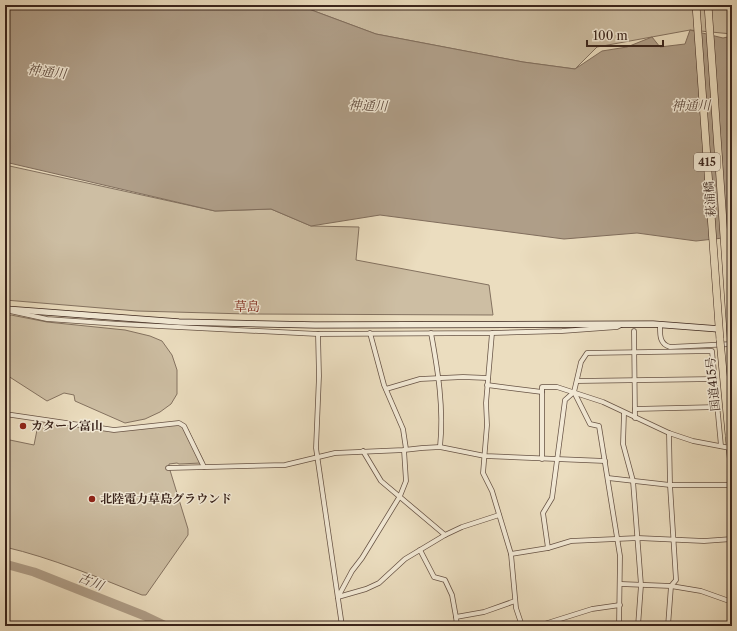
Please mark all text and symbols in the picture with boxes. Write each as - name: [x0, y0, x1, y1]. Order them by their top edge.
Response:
- scale bar: [587, 22, 663, 48]
- text: 100 m: [593, 28, 628, 43]
- water label: 神通川: [27, 61, 69, 82]
- water label: 神通川: [348, 96, 390, 114]
- water label: 神通川: [671, 97, 713, 113]
- road number: 415: [694, 153, 720, 171]
- street label: 萩浦橋: [701, 181, 718, 218]
- district label: 草島: [234, 298, 260, 314]
- street label: 国道415号: [702, 356, 723, 412]
- place label: カターレ富山: [31, 418, 103, 433]
- marker: カターレ富山: [18, 421, 28, 431]
- place label: 北陸電力草島グラウンド: [100, 491, 232, 506]
- marker: 北陸電力草島グラウンド: [87, 494, 97, 504]
- water label: 古川: [76, 569, 108, 594]

